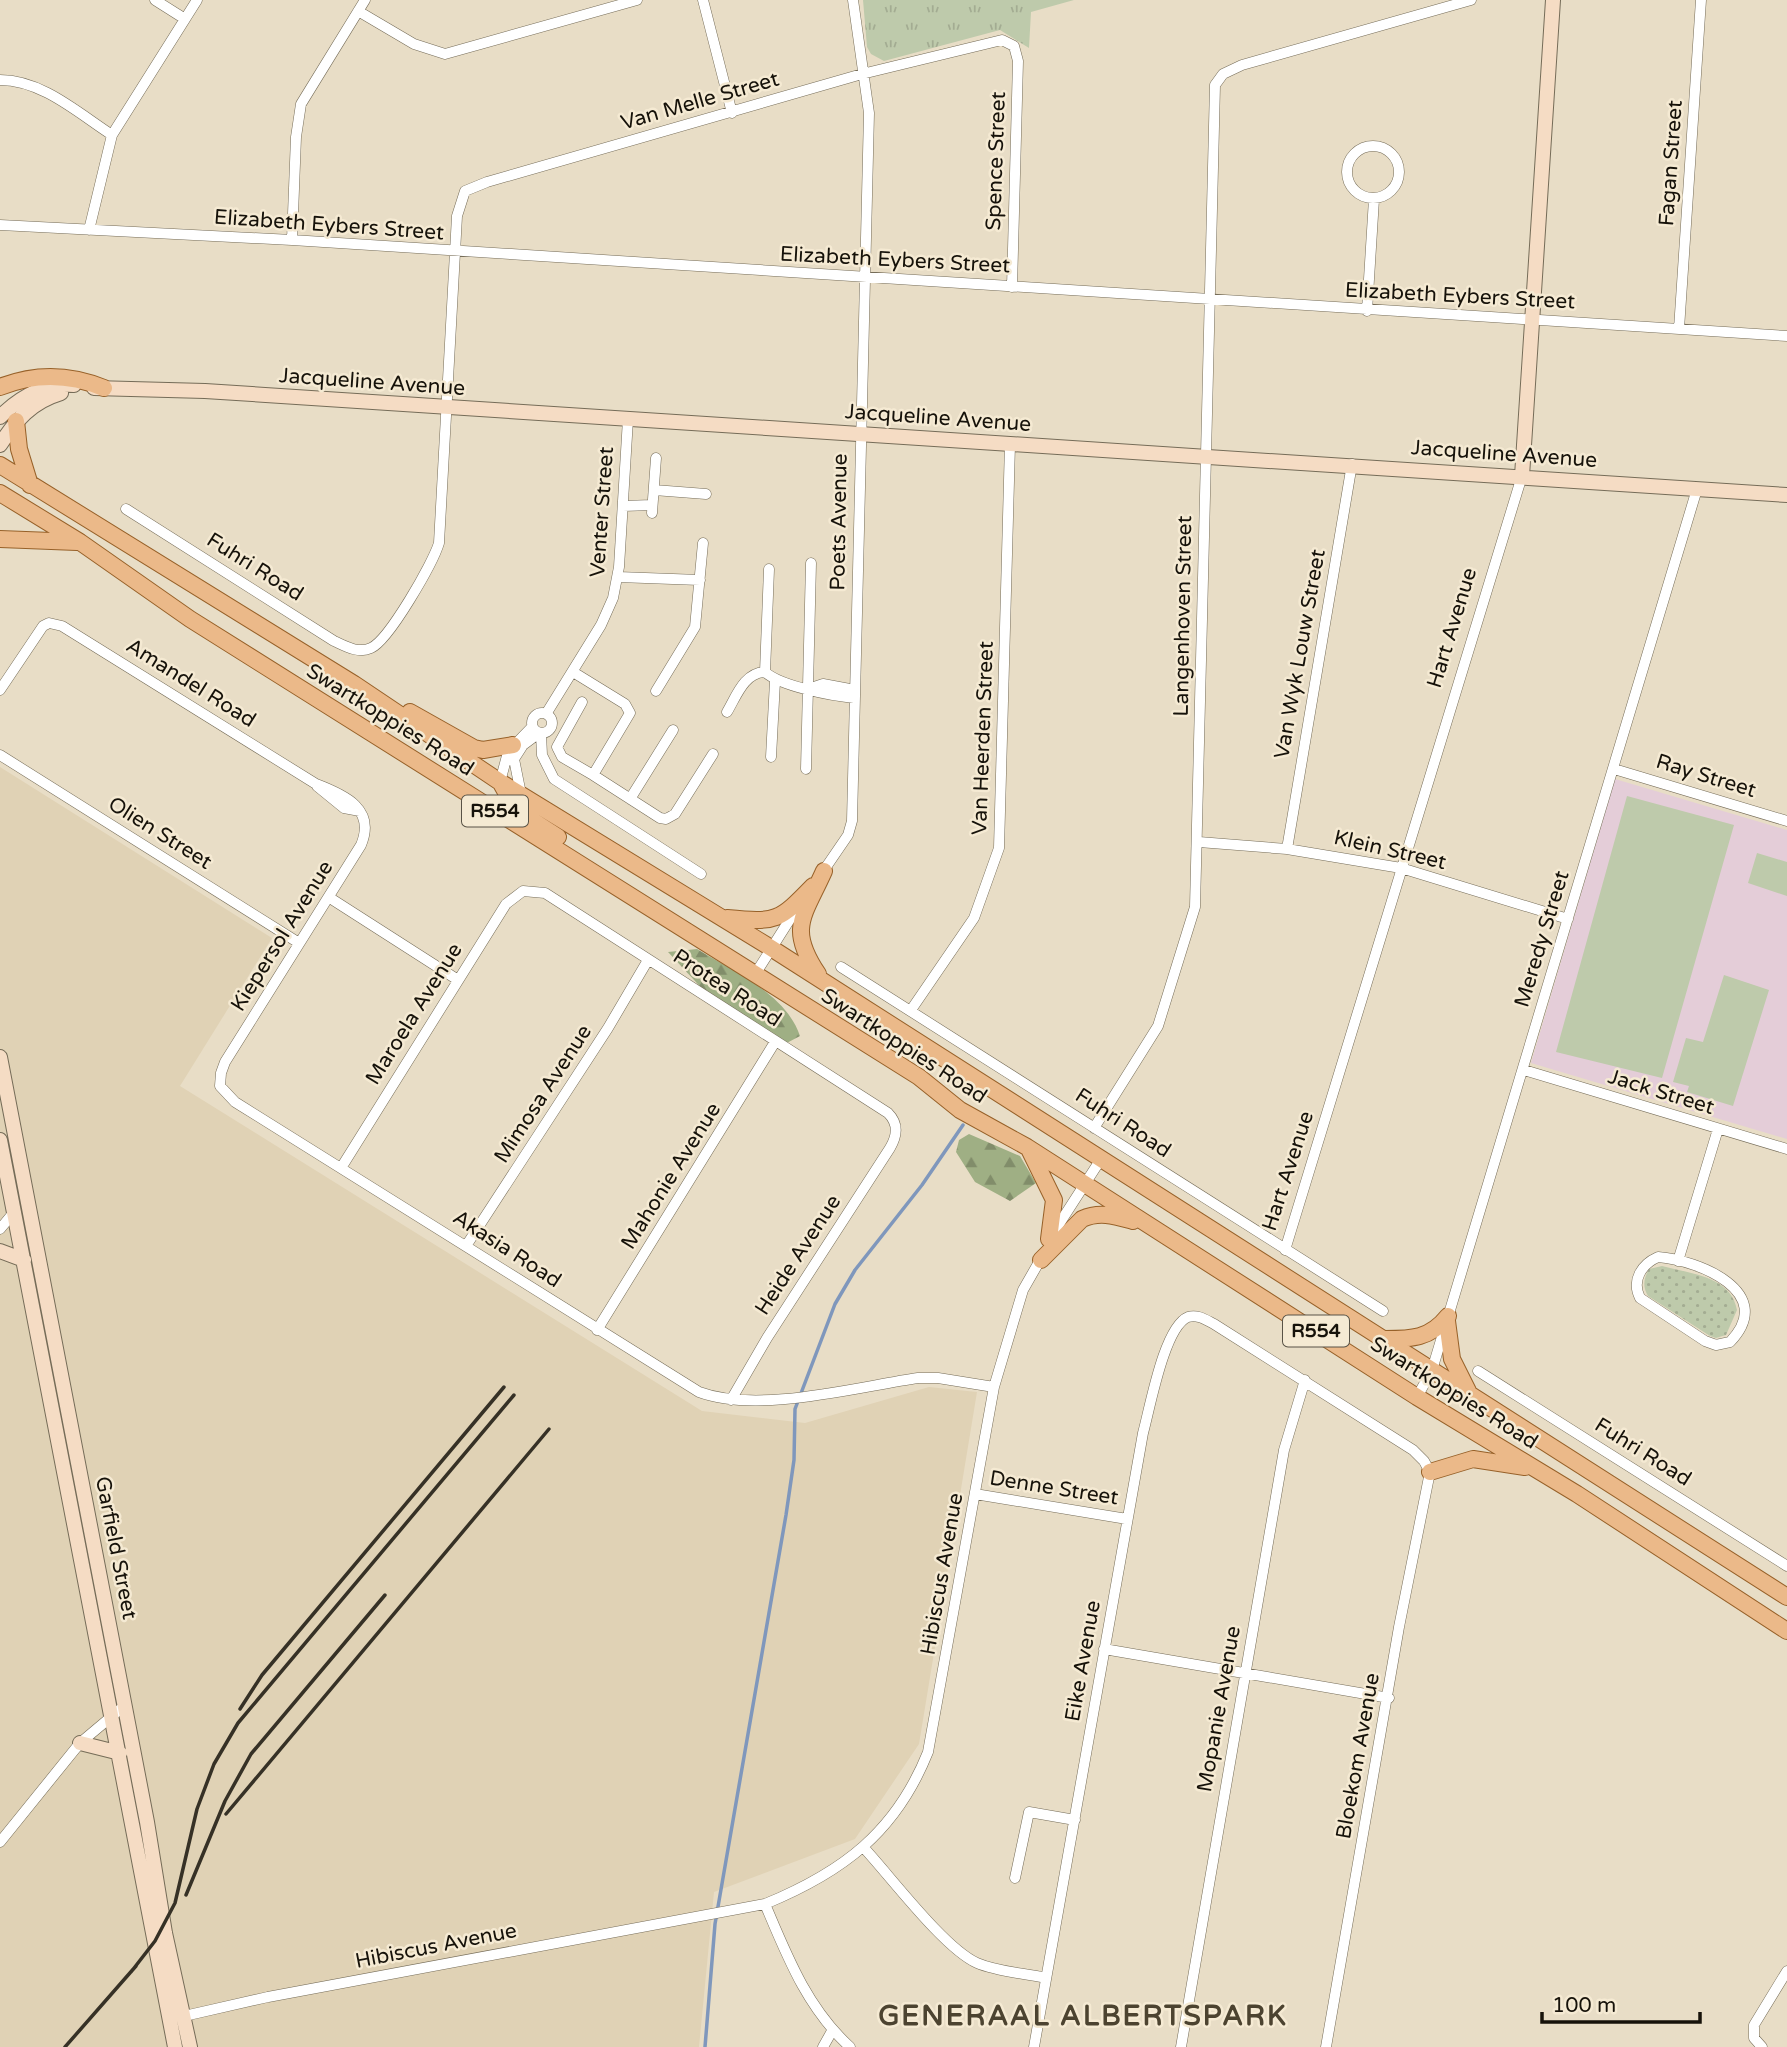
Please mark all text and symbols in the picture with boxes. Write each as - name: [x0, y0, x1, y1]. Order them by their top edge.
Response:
- street label: Van Melle Street: [618, 66, 782, 136]
- street label: Spence Street: [981, 91, 1011, 231]
- street label: Fagan Street: [1654, 99, 1688, 227]
- street label: Elizabeth Eybers Street: [213, 204, 445, 246]
- street label: Elizabeth Eybers Street: [779, 241, 1011, 279]
- street label: Elizabeth Eybers Street: [1344, 277, 1576, 315]
- street label: Jacqueline Avenue: [278, 363, 466, 401]
- street label: Jacqueline Avenue: [844, 399, 1032, 437]
- street label: Jacqueline Avenue: [1410, 435, 1598, 473]
- street label: Venter Street: [585, 446, 619, 578]
- street label: Poets Avenue: [825, 453, 853, 591]
- street label: Langenhoven Street: [1169, 515, 1197, 717]
- street label: Fuhri Road: [202, 527, 308, 607]
- street label: Van Wyk Louw Street: [1269, 547, 1331, 761]
- street label: Hart Avenue: [1422, 565, 1482, 691]
- street label: Amandel Road: [122, 633, 260, 733]
- street label: Van Heerden Street: [967, 641, 999, 835]
- street label: Swartkoppies Road: [302, 658, 478, 782]
- street label: Ray Street: [1653, 749, 1759, 803]
- street label: Olien Street: [104, 791, 216, 875]
- road number: R554: [462, 796, 528, 826]
- street label: Klein Street: [1331, 825, 1449, 875]
- street label: Kiepersol Avenue: [226, 856, 339, 1016]
- street label: Meredy Street: [1509, 868, 1575, 1010]
- street label: Maroela Avenue: [360, 939, 468, 1089]
- street label: Protea Road: [668, 944, 786, 1032]
- street label: Swartkoppies Road: [816, 983, 992, 1109]
- street label: Mimosa Avenue: [489, 1020, 597, 1168]
- street label: Jack Street: [1605, 1064, 1717, 1120]
- street label: Fuhri Road: [1070, 1083, 1176, 1163]
- street label: Mahonie Avenue: [616, 1098, 726, 1254]
- street label: Hart Avenue: [1257, 1108, 1319, 1234]
- street label: Heide Avenue: [750, 1190, 846, 1320]
- street label: Akasia Road: [448, 1205, 566, 1293]
- road number: R554: [1283, 1316, 1349, 1346]
- street label: Swartkoppies Road: [1366, 1331, 1542, 1455]
- street label: Fuhri Road: [1590, 1412, 1696, 1492]
- street label: Denne Street: [988, 1465, 1120, 1511]
- street label: Garfield Street: [90, 1474, 142, 1622]
- street label: Hibiscus Avenue: [915, 1491, 969, 1657]
- street label: Eike Avenue: [1060, 1598, 1106, 1723]
- street label: Mopanie Avenue: [1192, 1624, 1246, 1794]
- street label: Bloekom Avenue: [1331, 1671, 1385, 1841]
- street label: Hibiscus Avenue: [353, 1918, 519, 1974]
- scale bar: [1542, 1980, 1700, 2024]
- text: 100 m: [1552, 1993, 1616, 2018]
- district label: GENERAAL ALBERTSPARK: [878, 1999, 1288, 2033]

